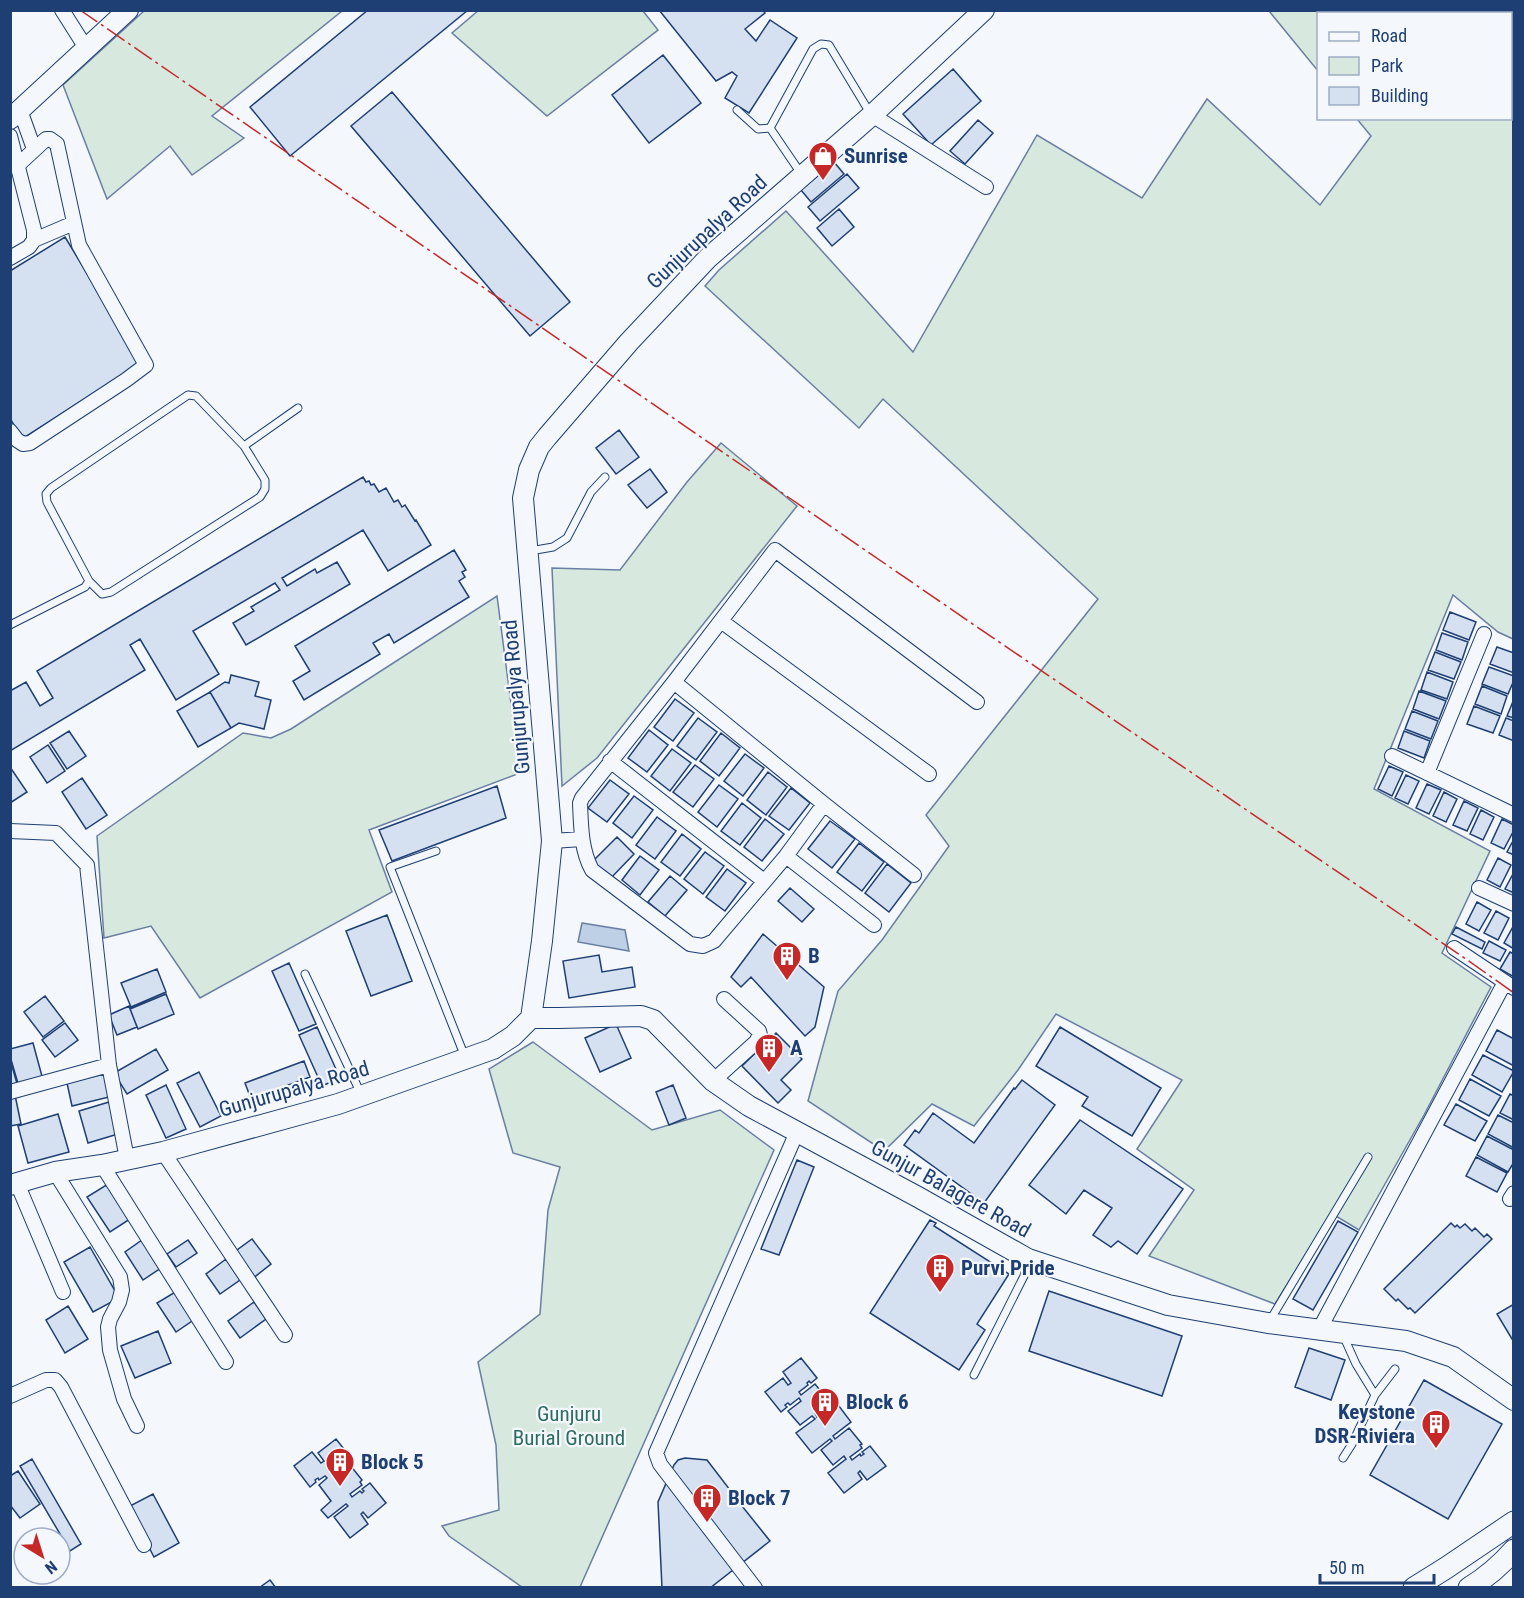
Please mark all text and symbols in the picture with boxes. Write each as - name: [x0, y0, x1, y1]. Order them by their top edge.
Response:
- legend: [1317, 12, 1512, 120]
- text: Road: [1371, 25, 1407, 46]
- text: Park: [1371, 55, 1403, 76]
- text: Building: [1371, 85, 1428, 106]
- shop icon: Sunrise: [807, 140, 839, 182]
- place label: Sunrise: [844, 144, 908, 168]
- street label: Gunjurupalya Road: [642, 170, 772, 294]
- street label: Gunjurupalya Road: [497, 619, 535, 775]
- building icon: B: [771, 940, 803, 982]
- place label: B: [808, 944, 820, 968]
- building icon: A: [753, 1032, 785, 1074]
- place label: A: [790, 1036, 803, 1060]
- street label: Gunjurupalya Road: [216, 1056, 372, 1122]
- street label: Gunjur Balagere Road: [867, 1135, 1035, 1243]
- building icon: Purvi Pride: [924, 1252, 956, 1294]
- place label: Purvi Pride: [961, 1256, 1055, 1280]
- building icon: Block 6: [809, 1386, 841, 1428]
- place label: Block 6: [846, 1390, 909, 1414]
- place label: Keystone DSR-Riviera: [1314, 1400, 1415, 1448]
- park label: Gunjuru Burial Ground: [513, 1402, 625, 1450]
- building icon: Keystone DSR-Riviera: [1420, 1408, 1452, 1450]
- building icon: Block 5: [324, 1446, 356, 1488]
- place label: Block 5: [361, 1450, 424, 1474]
- building icon: Block 7: [691, 1482, 723, 1524]
- place label: Block 7: [728, 1486, 791, 1510]
- north arrow: [12, 1526, 72, 1586]
- scale bar: [1320, 1547, 1434, 1585]
- text: N: [41, 1557, 61, 1578]
- text: 50 m: [1329, 1557, 1364, 1578]

